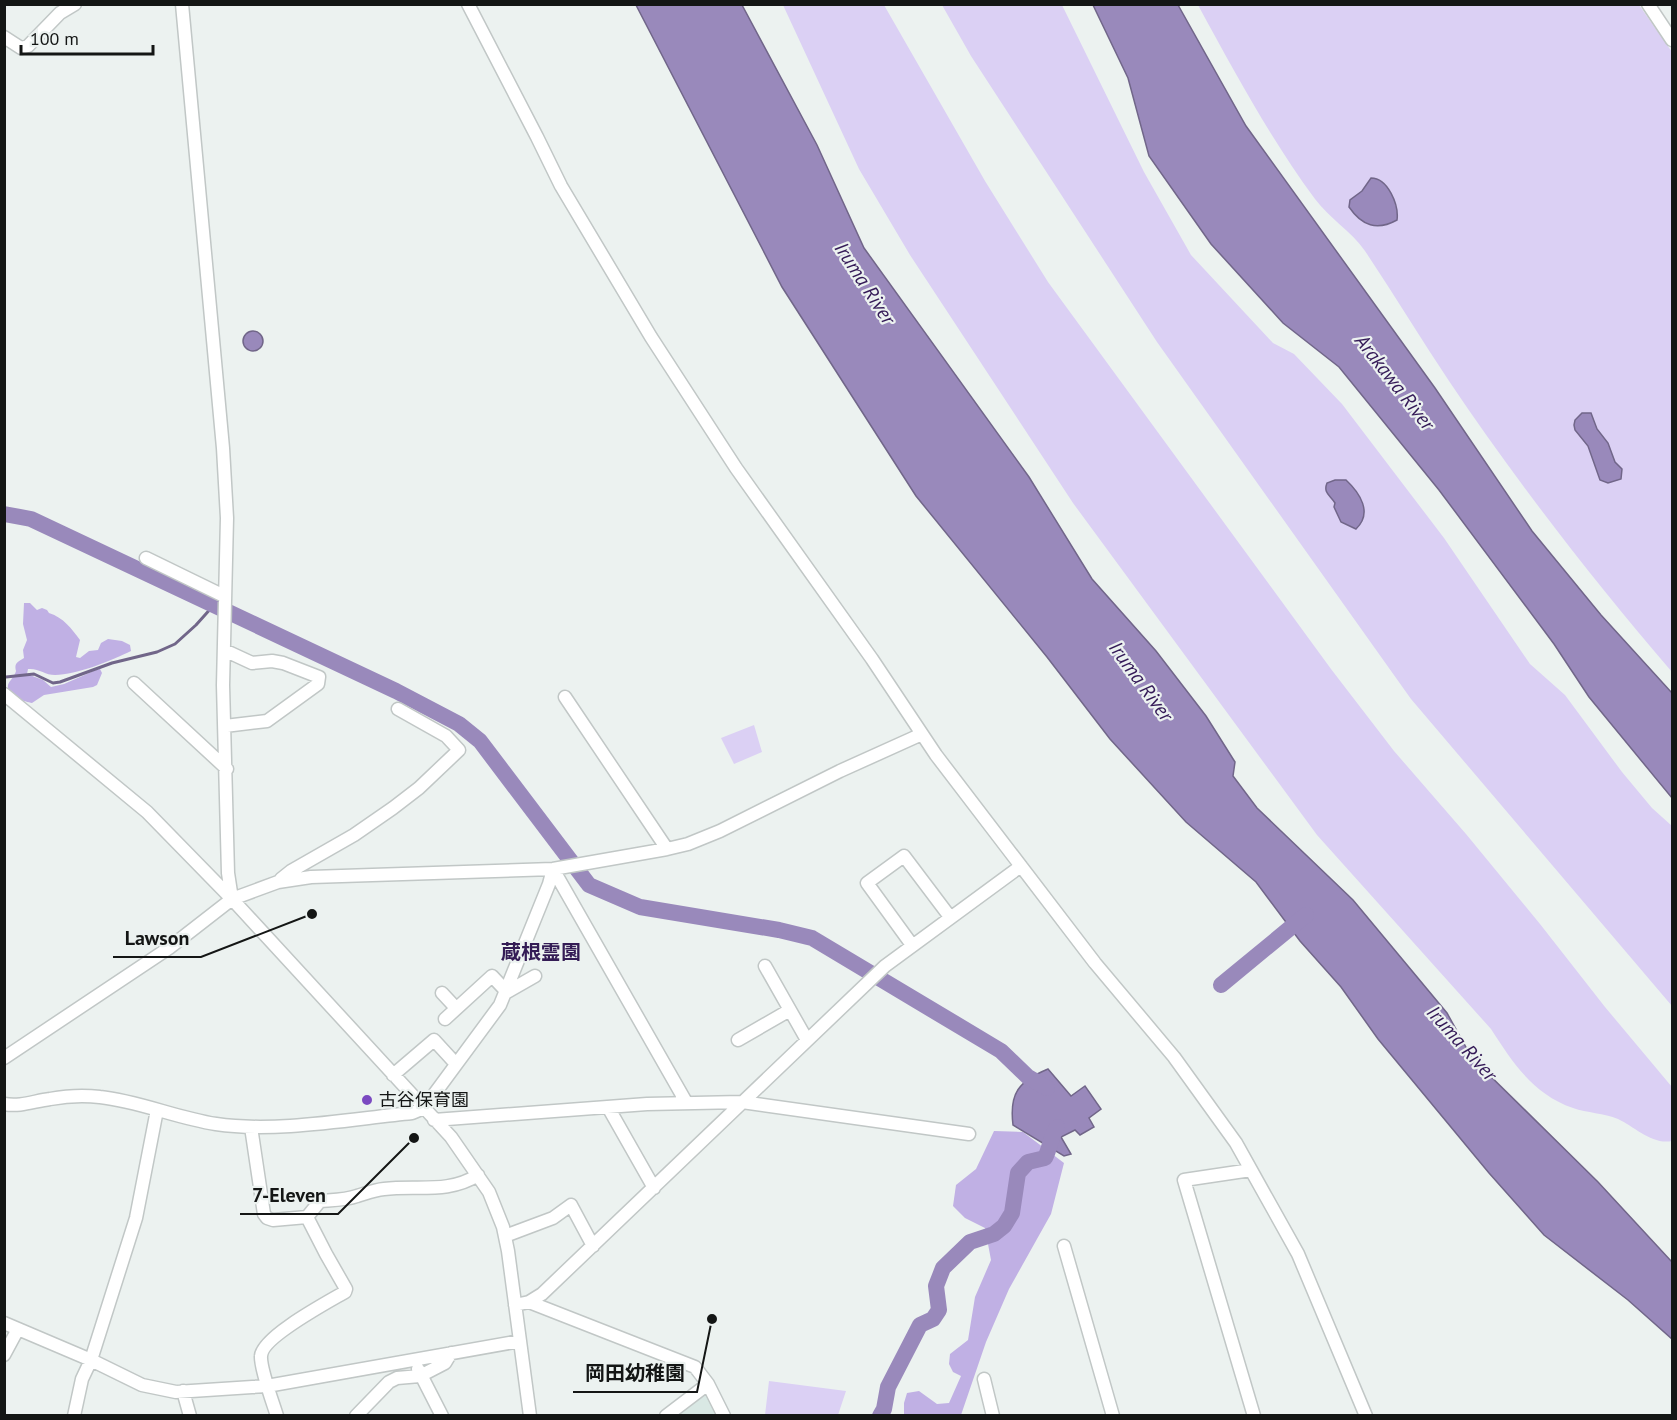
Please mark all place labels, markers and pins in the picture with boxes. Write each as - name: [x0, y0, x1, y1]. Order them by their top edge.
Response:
- callout: Lawson: [113, 919, 201, 957]
- place label: 古谷保育園: [379, 1088, 469, 1111]
- marker: 古谷保育園: [360, 1093, 374, 1107]
- callout: 7-Eleven: [240, 1176, 338, 1214]
- callout: 岡田幼稚園: [573, 1354, 697, 1392]

